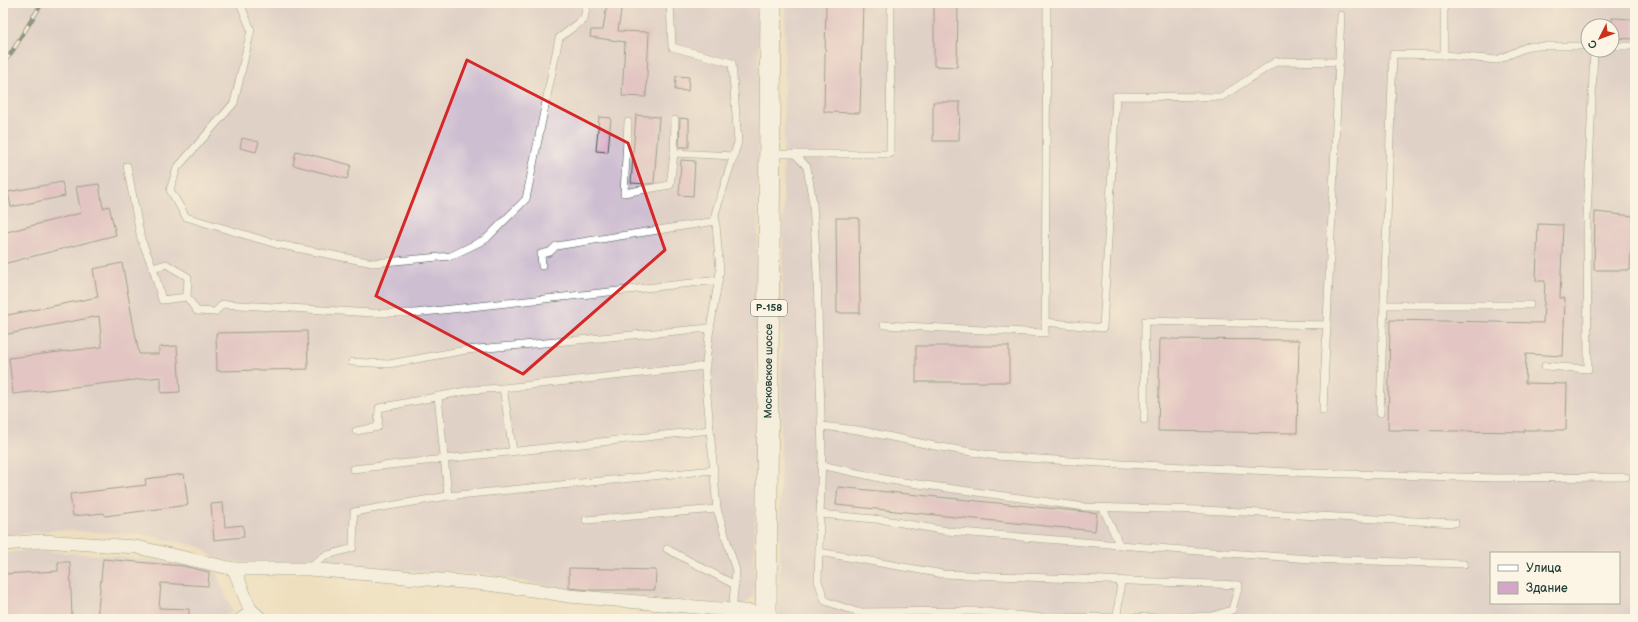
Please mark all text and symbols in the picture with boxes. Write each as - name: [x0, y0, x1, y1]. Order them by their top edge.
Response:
- north arrow: [1580, 18, 1620, 58]
- text: С: [1585, 37, 1600, 52]
- road number: Р-158: [751, 300, 787, 316]
- street label: Московское шоссе: [761, 324, 775, 418]
- legend: [1490, 552, 1620, 604]
- text: Улица: [1526, 561, 1562, 576]
- text: Здание: [1526, 581, 1568, 596]

